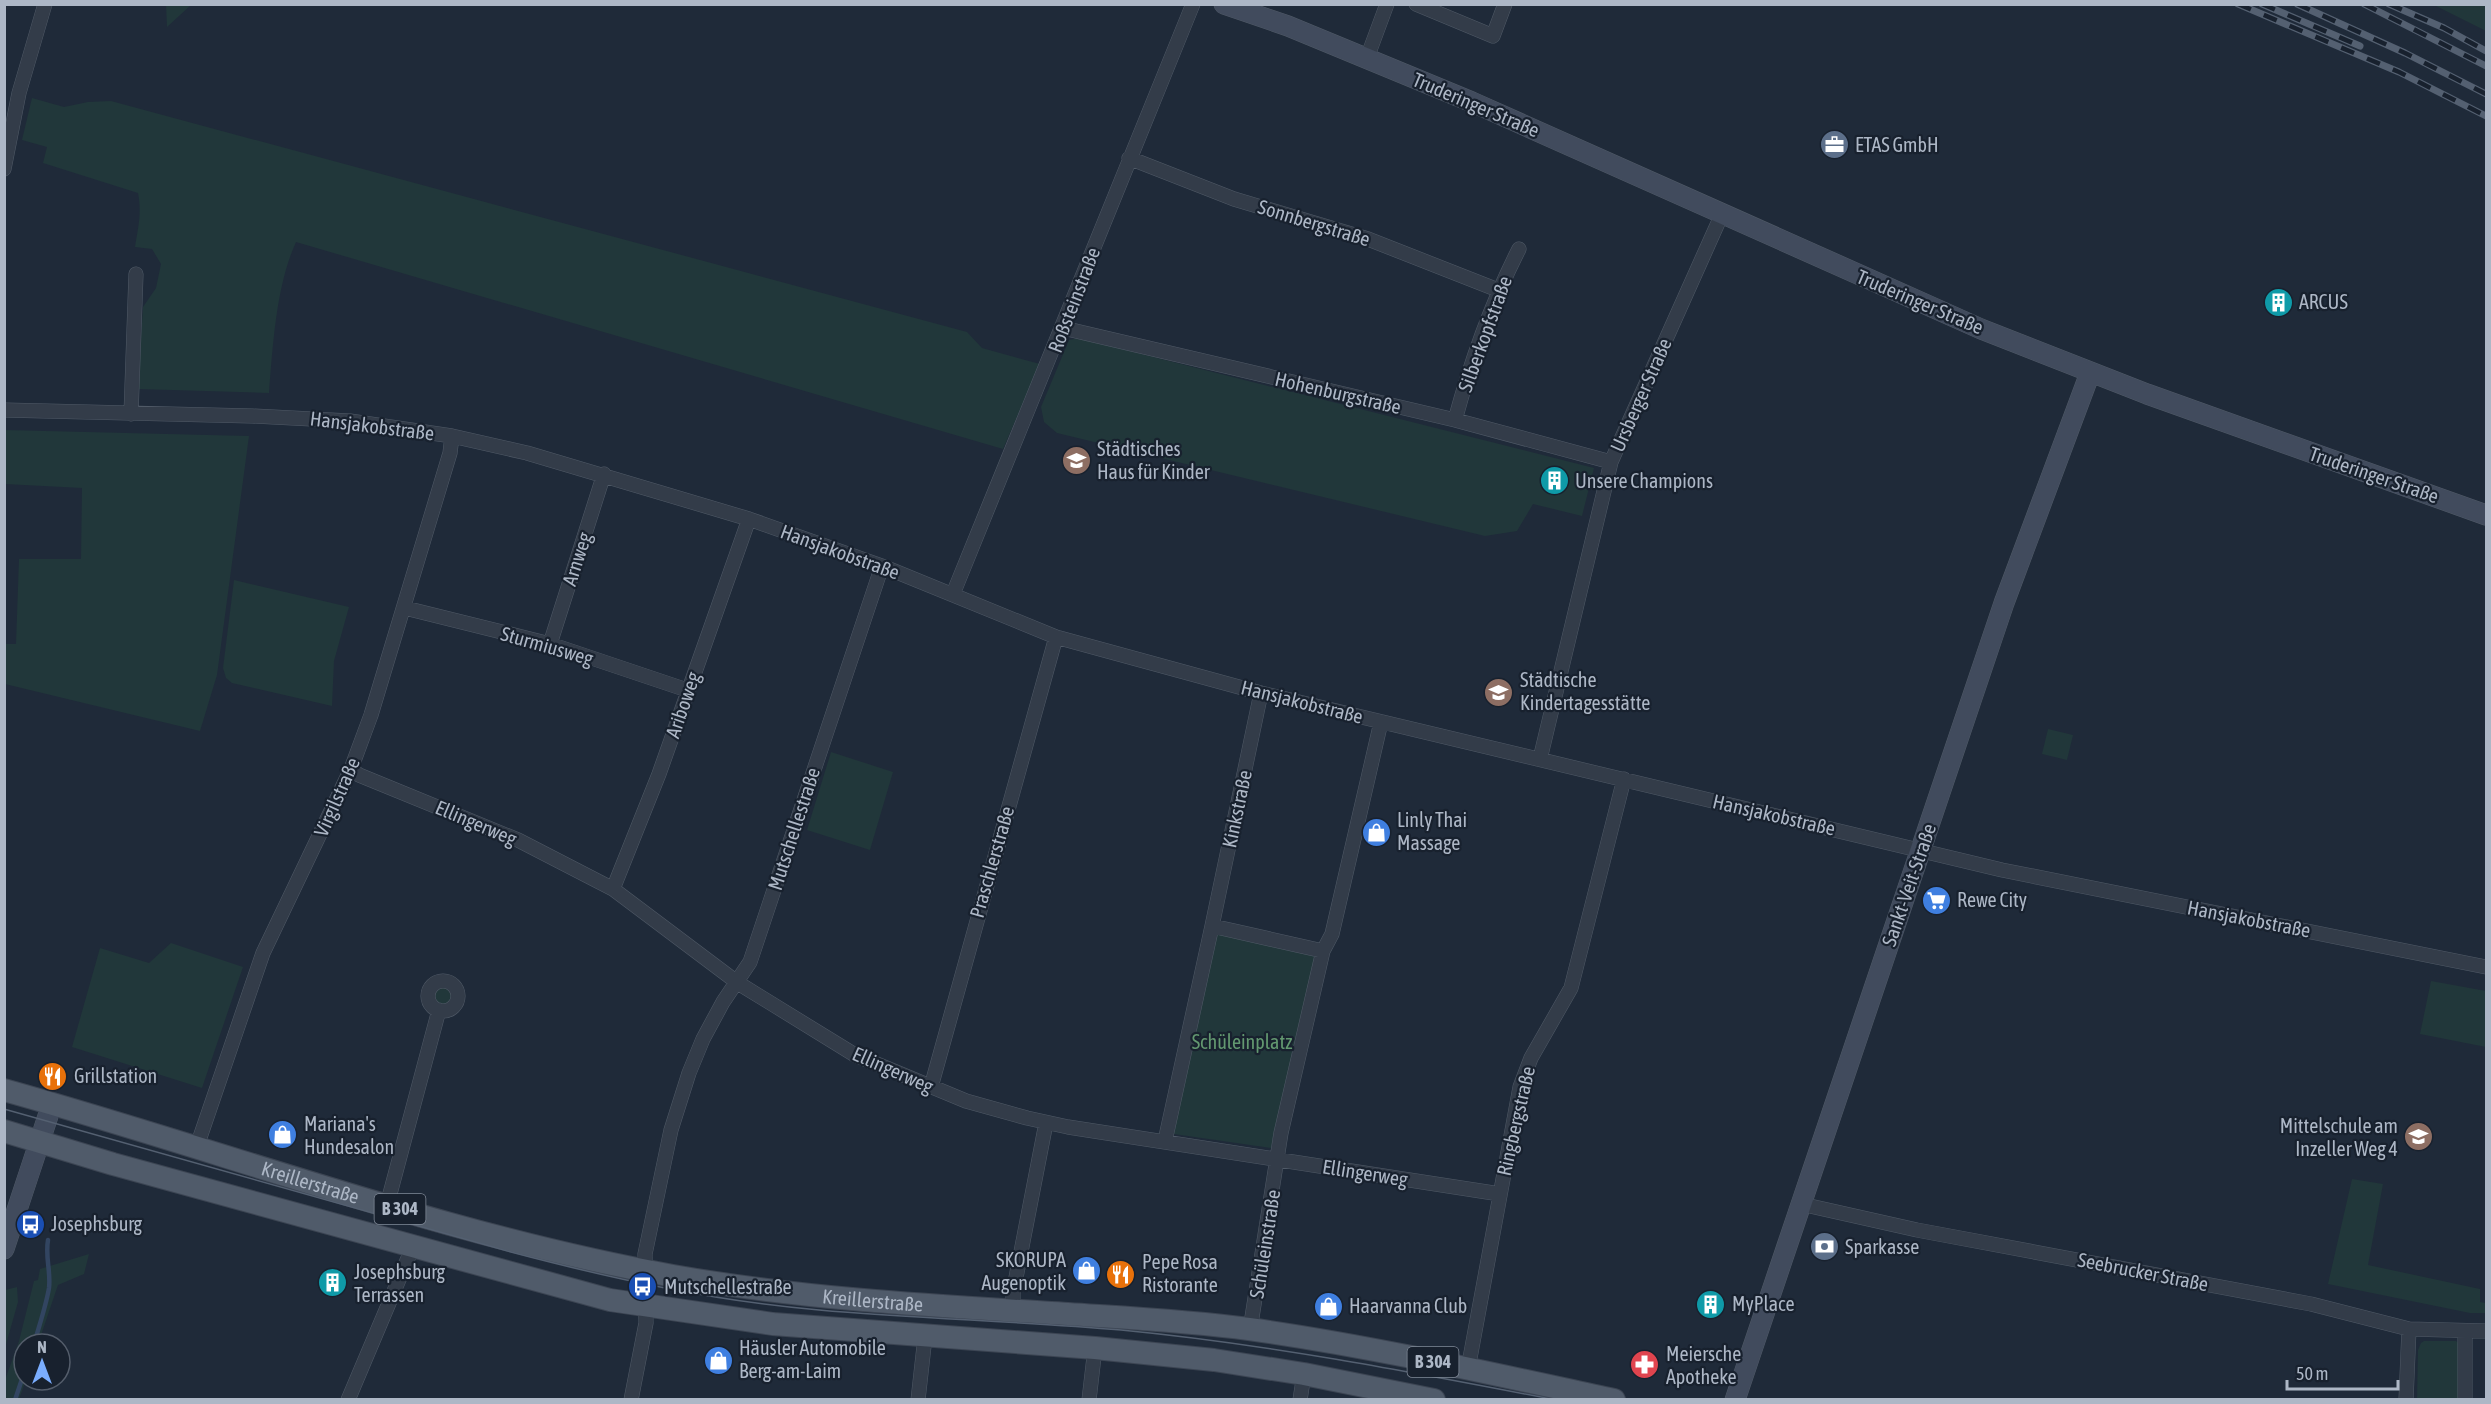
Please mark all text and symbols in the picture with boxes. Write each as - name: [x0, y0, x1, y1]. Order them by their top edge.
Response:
- street label: Truderinger Straße: [1409, 68, 1543, 142]
- office icon: ETAS GmbH: [1818, 129, 1850, 161]
- place label: ETAS GmbH: [1855, 133, 1939, 156]
- street label: Sonnbergstraße: [1255, 195, 1373, 250]
- street label: Roßsteinstraße: [1043, 244, 1104, 356]
- street label: Truderinger Straße: [1853, 265, 1987, 339]
- street label: Silberkopfstraße: [1453, 273, 1516, 395]
- building icon: ARCUS: [2262, 286, 2294, 318]
- place label: ARCUS: [2299, 290, 2348, 313]
- street label: Ursberger Straße: [1605, 334, 1676, 455]
- street label: Hohenburgstraße: [1273, 367, 1403, 418]
- street label: Hansjakobstraße: [309, 406, 435, 445]
- place label: Städtisches Haus für Kinder: [1097, 437, 1211, 483]
- street label: Truderinger Straße: [2306, 442, 2442, 507]
- school or university icon: Städtisches Haus für Kinder: [1060, 445, 1092, 477]
- building icon: Unsere Champions: [1538, 465, 1570, 497]
- place label: Unsere Champions: [1575, 469, 1713, 492]
- street label: Hansjakobstraße: [778, 519, 903, 584]
- street label: Arnweg: [557, 529, 596, 588]
- street label: Sturmiusweg: [498, 621, 596, 670]
- street label: Ariboweg: [661, 668, 705, 741]
- place label: Städtische Kindertagesstätte: [1520, 668, 1650, 714]
- street label: Hansjakobstraße: [1239, 675, 1366, 728]
- school or university icon: Städtische Kindertagesstätte: [1483, 676, 1515, 708]
- street label: Virgilstraße: [309, 754, 364, 840]
- street label: Mutschellestraße: [763, 765, 824, 893]
- street label: Kinkstraße: [1217, 768, 1256, 850]
- street label: Hansjakobstraße: [1711, 789, 1838, 840]
- street label: Ellingerweg: [432, 795, 521, 850]
- street label: Praschlerstraße: [965, 803, 1018, 920]
- place label: Linly Thai Massage: [1397, 808, 1467, 854]
- shop icon: Linly Thai Massage: [1360, 816, 1392, 848]
- street label: Sankt-Veit-Straße: [1877, 821, 1940, 949]
- supermarket icon: Rewe City: [1920, 884, 1952, 916]
- place label: Rewe City: [1957, 888, 2027, 911]
- street label: Hansjakobstraße: [2186, 895, 2313, 942]
- park label: Schüleinplatz: [1192, 1030, 1292, 1053]
- street label: Ellingerweg: [849, 1042, 938, 1098]
- restaurant icon: Grillstation: [37, 1060, 69, 1092]
- place label: Grillstation: [74, 1064, 157, 1087]
- street label: Ringbergstraße: [1492, 1064, 1539, 1178]
- place label: Mariana's Hundesalon: [304, 1112, 394, 1158]
- place label: Mittelschule am Inzeller Weg 4: [2280, 1114, 2398, 1160]
- shop icon: Mariana's Hundesalon: [267, 1119, 299, 1151]
- school or university icon: Mittelschule am Inzeller Weg 4: [2403, 1121, 2435, 1153]
- street label: Ellingerweg: [1321, 1154, 1410, 1191]
- street label: Kreillerstraße: [259, 1156, 362, 1208]
- street label: Schüleinstraße: [1245, 1188, 1284, 1300]
- road number: B 304: [374, 1194, 426, 1224]
- bus stop icon: Josephsburg: [14, 1208, 46, 1240]
- place label: Josephsburg: [51, 1212, 143, 1235]
- bank icon: Sparkasse: [1808, 1231, 1840, 1263]
- place label: Sparkasse: [1845, 1235, 1919, 1258]
- place label: SKORUPA Augenoptik: [982, 1248, 1066, 1294]
- street label: Seebrucker Straße: [2076, 1248, 2210, 1295]
- place label: Pepe Rosa Ristorante: [1142, 1250, 1218, 1296]
- shop icon: SKORUPA Augenoptik: [1071, 1255, 1103, 1287]
- restaurant icon: Pepe Rosa Ristorante: [1105, 1258, 1137, 1290]
- place label: Josephsburg Terrassen: [354, 1260, 446, 1306]
- building icon: Josephsburg Terrassen: [317, 1267, 349, 1299]
- bus stop icon: Mutschellestraße: [627, 1271, 659, 1303]
- place label: Mutschellestraße: [664, 1275, 792, 1298]
- street label: Kreillerstraße: [821, 1284, 924, 1316]
- building icon: MyPlace: [1695, 1288, 1727, 1320]
- shop icon: Haarvanna Club: [1312, 1290, 1344, 1322]
- place label: MyPlace: [1732, 1292, 1795, 1315]
- place label: Haarvanna Club: [1349, 1294, 1467, 1317]
- north arrow: [12, 1332, 72, 1392]
- place label: Häusler Automobile Berg-am-Laim: [739, 1336, 886, 1382]
- text: N: [37, 1338, 47, 1356]
- place label: Meiersche Apotheke: [1666, 1342, 1741, 1388]
- shop icon: Häusler Automobile Berg-am-Laim: [702, 1344, 734, 1376]
- road number: B 304: [1408, 1347, 1458, 1377]
- pharmacy icon: Meiersche Apotheke: [1629, 1349, 1661, 1381]
- scale bar: [2287, 1353, 2398, 1391]
- text: 50 m: [2296, 1363, 2328, 1384]

